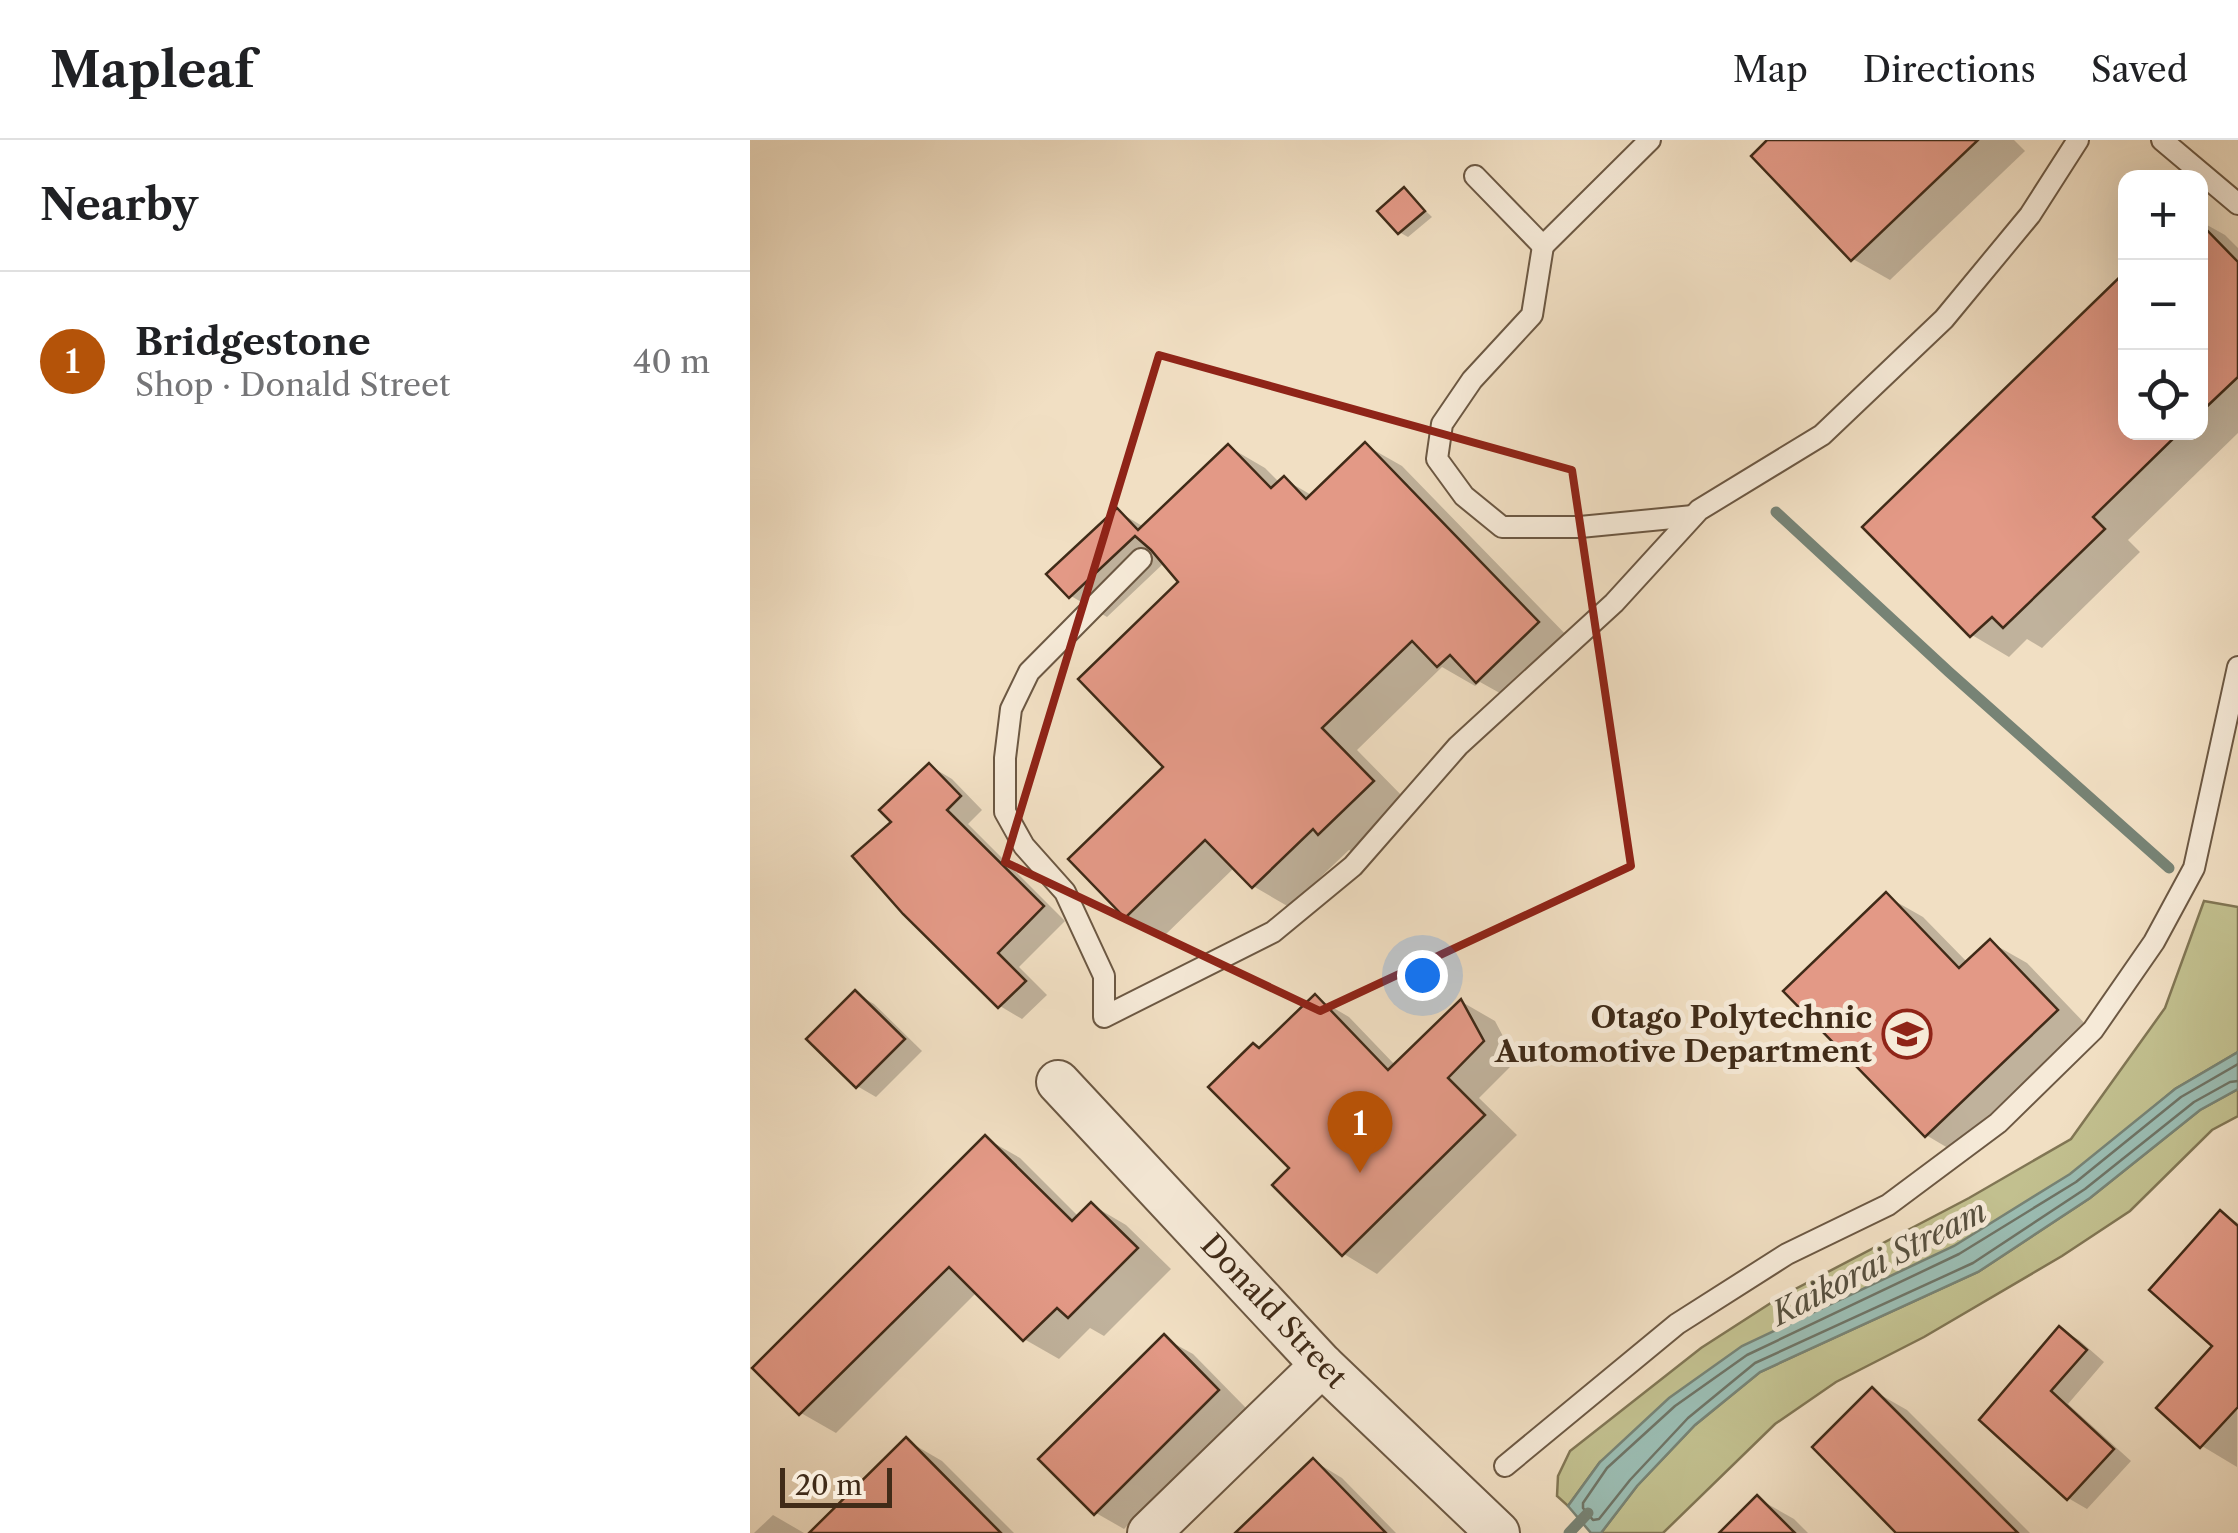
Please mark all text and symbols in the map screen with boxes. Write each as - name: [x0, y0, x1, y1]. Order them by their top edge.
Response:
- text: Mapleaf: [50, 40, 254, 99]
- text: Map: [1733, 48, 1808, 91]
- text: Directions: [1863, 48, 2036, 91]
- text: Saved: [2091, 48, 2188, 91]
- map controls: [2118, 170, 2208, 440]
- button: +: [2118, 170, 2208, 260]
- text: Nearby: [40, 179, 198, 231]
- button: −: [2118, 260, 2208, 350]
- text: Bridgestone: [135, 318, 371, 365]
- text: 1: [65, 342, 80, 381]
- text: 40 m: [633, 342, 710, 381]
- button: locate: [2118, 350, 2208, 440]
- text: Shop · Donald Street: [135, 365, 450, 404]
- your location: [1397, 950, 1448, 1001]
- place label: Otago Polytechnic Automotive Department: [1494, 999, 1872, 1070]
- school or university icon: Otago Polytechnic Automotive Department: [1881, 1008, 1933, 1060]
- pin: 1: [1328, 1090, 1392, 1173]
- water label: Kaikorai Stream: [1762, 1191, 1993, 1334]
- street label: Donald Street: [1193, 1226, 1355, 1396]
- scale bar: [780, 1463, 892, 1508]
- text: 20 m: [795, 1468, 862, 1502]

